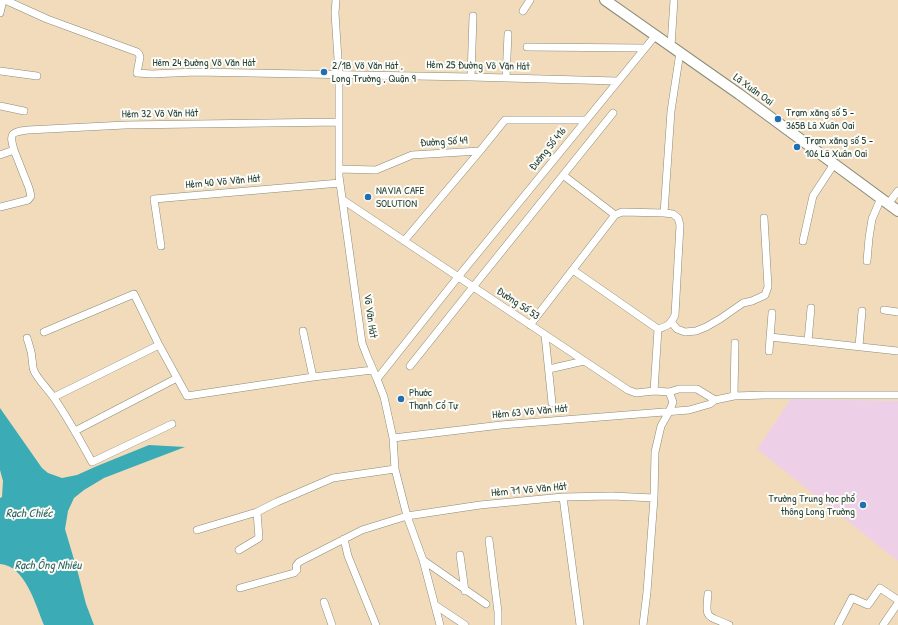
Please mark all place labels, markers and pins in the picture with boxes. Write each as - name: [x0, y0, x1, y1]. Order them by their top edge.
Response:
- place label: 2/1B Võ Văn Hát , Long Trường , Quận 9: [332, 59, 416, 85]
- marker: 2/1B Võ Văn Hát , Long Trường , Quận 9: [319, 67, 329, 77]
- place label: Trạm xăng số 5 - 365B Lã Xuân Oai: [786, 106, 855, 132]
- marker: Trạm xăng số 5 - 365B Lã Xuân Oai: [773, 114, 783, 124]
- place label: Trạm xăng số 5 - 106 Lã Xuân Oai: [805, 134, 873, 160]
- marker: Trạm xăng số 5 - 106 Lã Xuân Oai: [792, 142, 802, 152]
- place label: NAVIA CAFE SOLUTION: [376, 184, 424, 210]
- marker: NAVIA CAFE SOLUTION: [363, 192, 373, 202]
- place label: Phước Thạnh Cổ Tự: [409, 386, 458, 412]
- marker: Phước Thạnh Cổ Tự: [396, 394, 406, 404]
- place label: Trường Trung học phổ thông Long Trường: [769, 492, 855, 518]
- marker: Trường Trung học phổ thông Long Trường: [858, 500, 868, 510]

